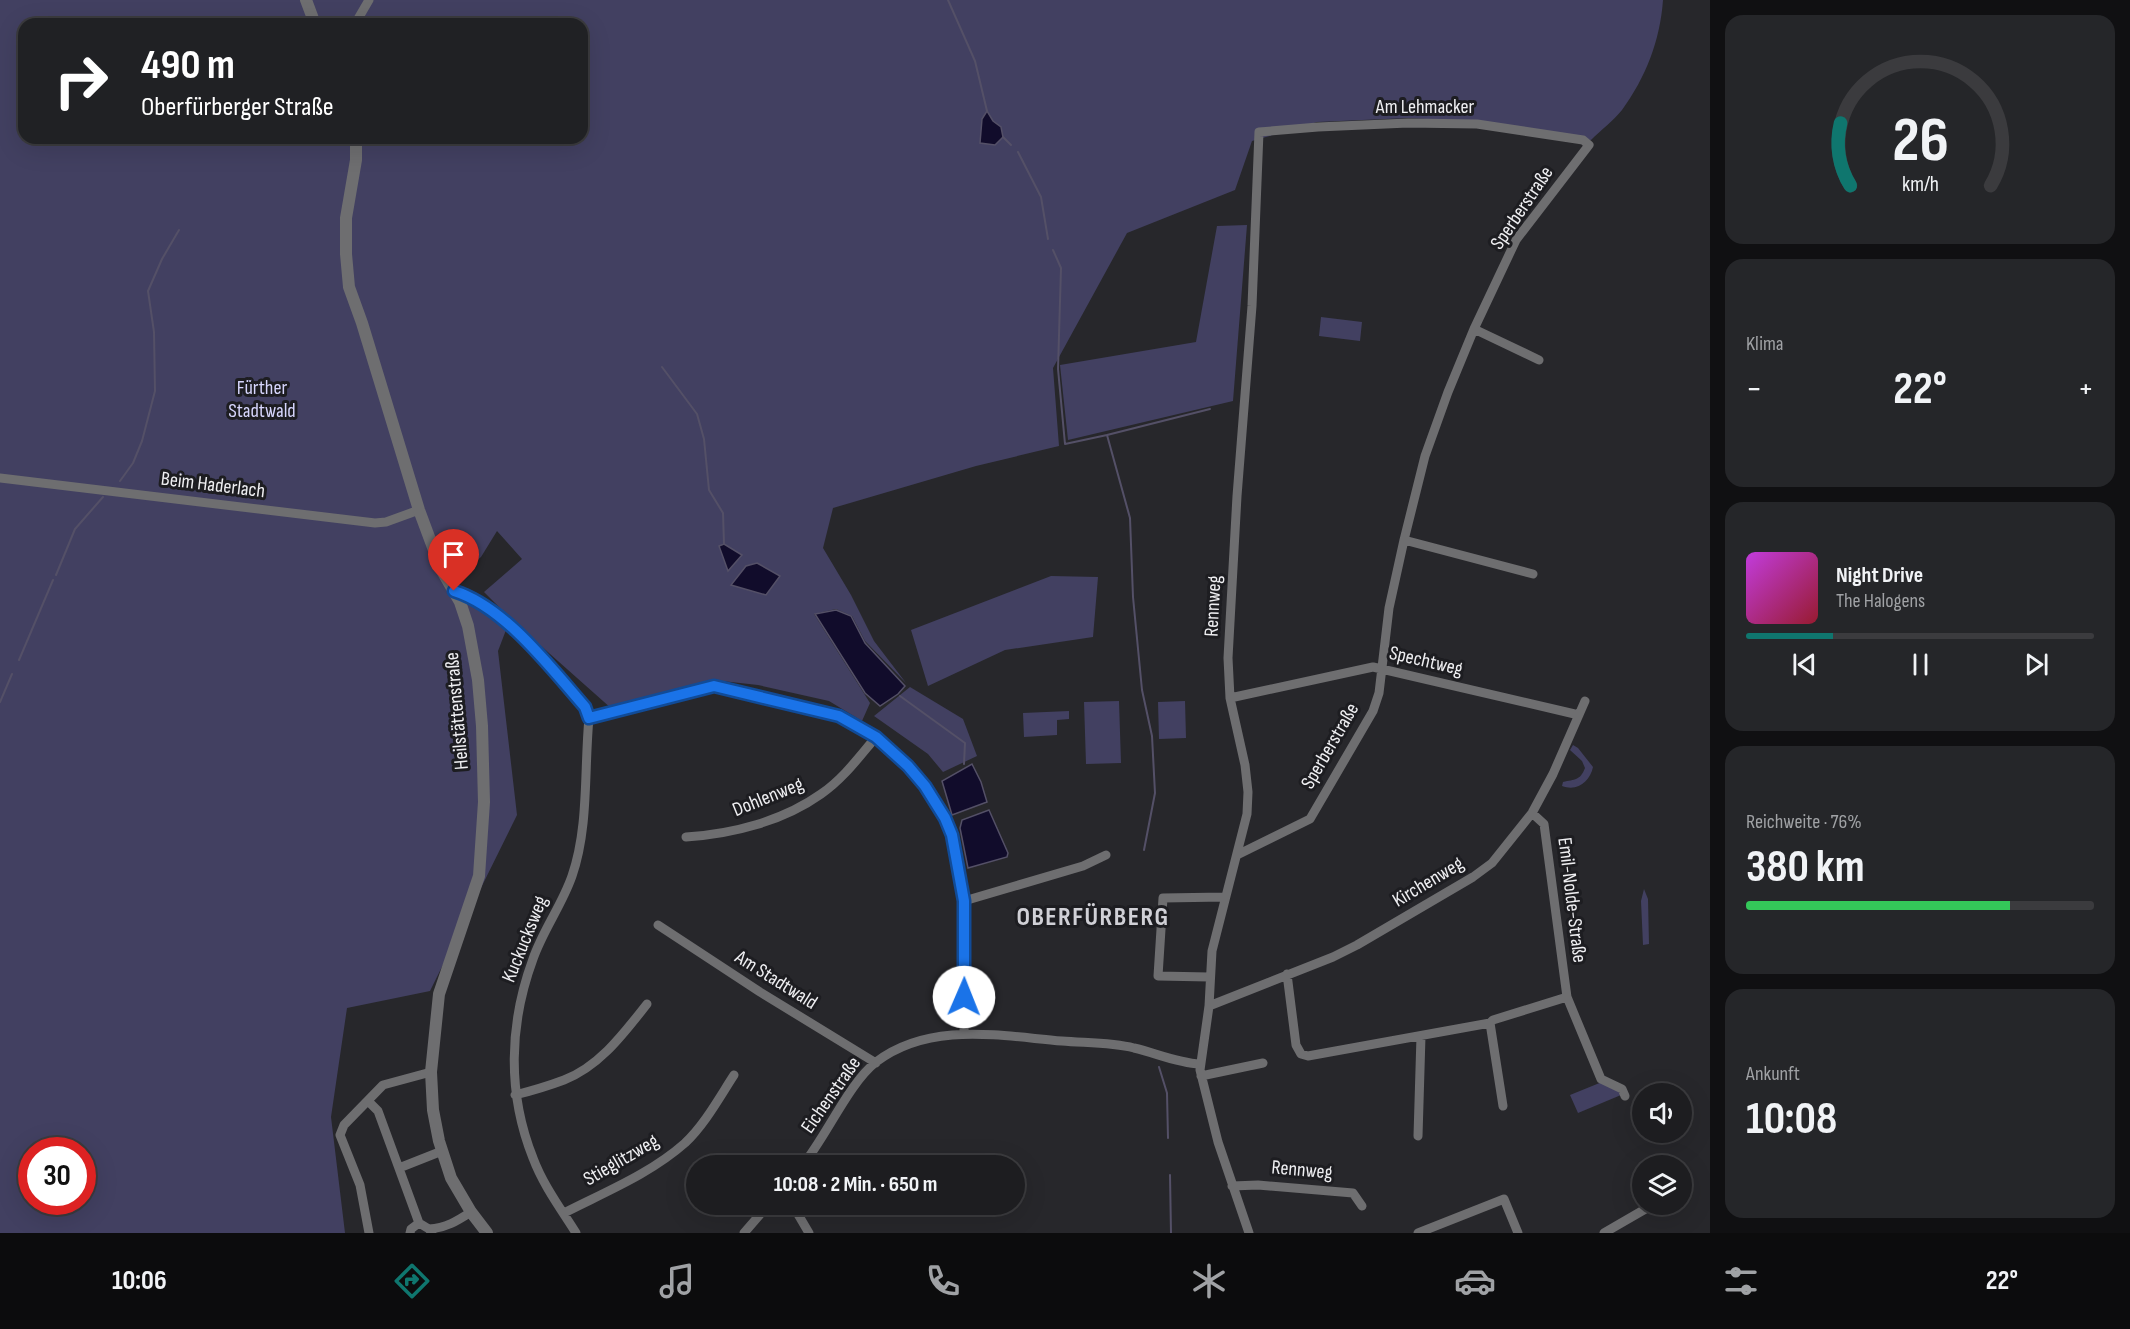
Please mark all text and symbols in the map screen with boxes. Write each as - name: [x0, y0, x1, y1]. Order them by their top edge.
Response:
- text: 490 m: [141, 40, 235, 91]
- icon: right: [42, 42, 120, 120]
- text: Oberfürberger Straße: [141, 91, 334, 123]
- street label: Am Lehmacker: [1375, 95, 1474, 119]
- text: 26: [1892, 104, 1948, 179]
- street label: Sperberstraße: [1485, 162, 1559, 254]
- text: km/h: [1901, 173, 1939, 198]
- text: Klima: [1746, 332, 1784, 356]
- text: 22°: [1893, 362, 1947, 417]
- text: −: [1746, 369, 1762, 409]
- text: +: [2078, 369, 2094, 409]
- park label: Fürther Stadtwald: [228, 376, 296, 423]
- street label: Beim Haderlach: [160, 467, 266, 503]
- pin: [428, 529, 479, 591]
- icon: arrive: [437, 538, 470, 571]
- text: Night Drive: [1836, 562, 1923, 589]
- street label: Rennweg: [1199, 575, 1227, 637]
- text: The Halogens: [1836, 589, 1925, 613]
- street label: Spechtweg: [1387, 641, 1465, 681]
- icon: previous: [1788, 648, 1821, 681]
- icon: pause: [1904, 648, 1937, 681]
- icon: next: [2020, 648, 2053, 681]
- street label: Heilstättenstraße: [440, 651, 474, 771]
- street label: Sperberstraße: [1296, 699, 1364, 793]
- street label: Dohlenweg: [729, 772, 807, 822]
- text: Reichweite · 76%: [1746, 810, 1862, 834]
- street label: Emil-Nolde-Straße: [1552, 836, 1592, 964]
- text: 380 km: [1746, 840, 1865, 895]
- street label: Kirchenweg: [1388, 851, 1468, 913]
- street label: Kuckucksweg: [497, 892, 553, 986]
- district label: OBERFÜRBERG: [1016, 902, 1170, 933]
- street label: Am Stadtwald: [730, 945, 822, 1015]
- position arrow: [932, 965, 996, 1029]
- street label: Eichenstraße: [796, 1052, 866, 1138]
- text: Ankunft: [1746, 1062, 1800, 1086]
- map controls: [1632, 1083, 1692, 1215]
- button: sound: [1632, 1083, 1692, 1143]
- text: 10:08: [1746, 1092, 1837, 1147]
- street label: Stieglitzweg: [579, 1129, 663, 1191]
- speed limit sign: 30: [18, 1137, 96, 1215]
- street label: Rennweg: [1270, 1155, 1334, 1185]
- button: layers: [1632, 1155, 1692, 1215]
- text: 10:08 · 2 Min. · 650 m: [774, 1171, 937, 1198]
- icon: directions: [391, 1260, 433, 1302]
- icon: music: [656, 1260, 698, 1302]
- icon: phone: [922, 1260, 964, 1302]
- icon: climate: [1188, 1260, 1230, 1302]
- icon: car: [1454, 1260, 1496, 1302]
- icon: filters: [1720, 1260, 1762, 1302]
- text: 10:06: [112, 1265, 167, 1297]
- text: 22°: [1986, 1265, 2018, 1297]

